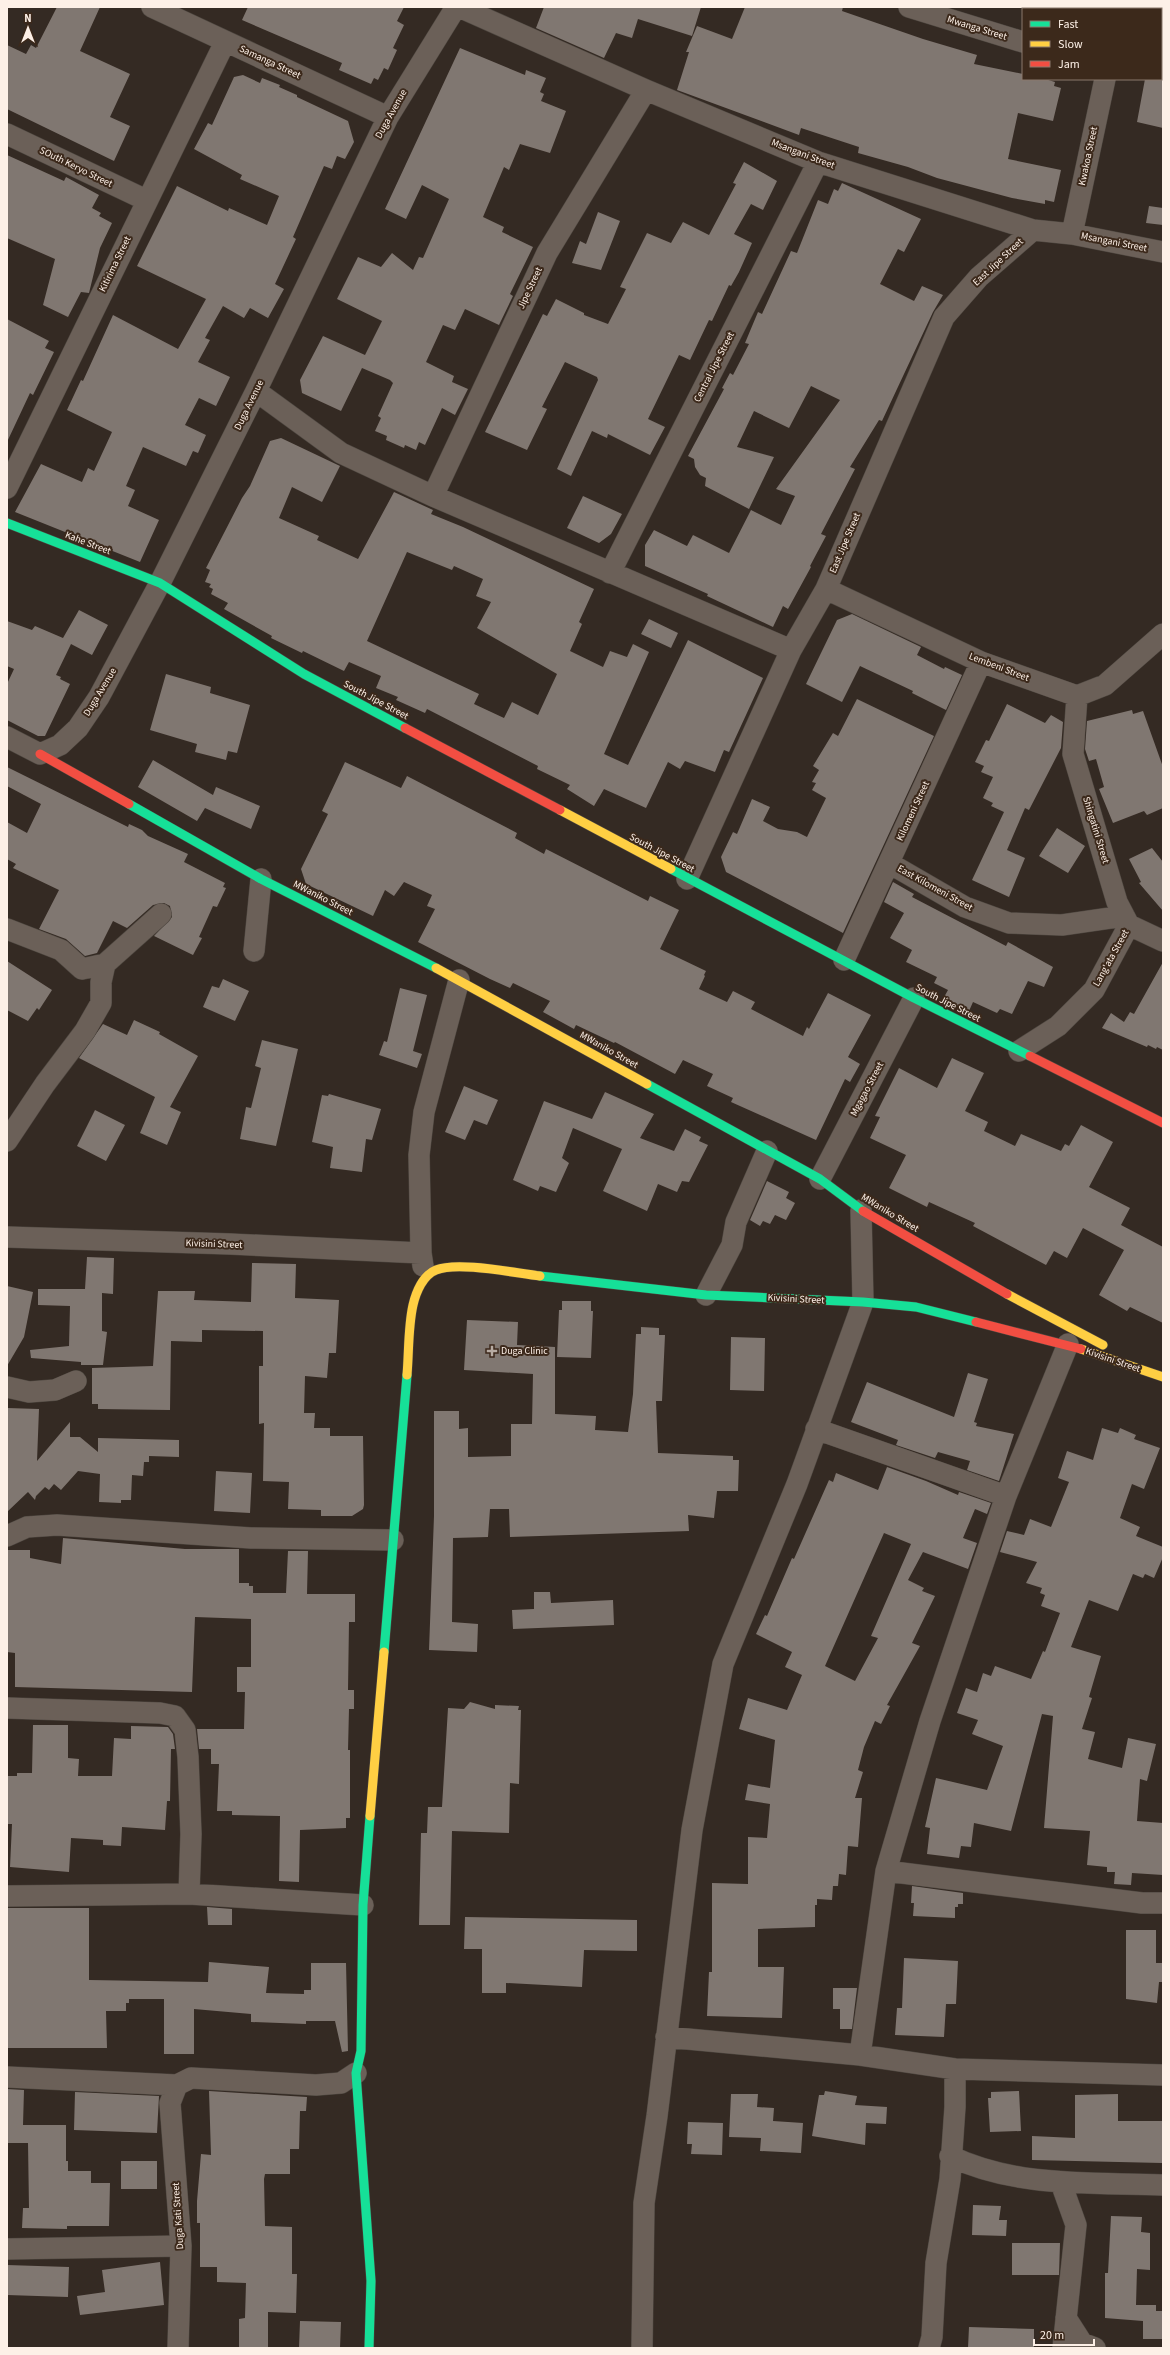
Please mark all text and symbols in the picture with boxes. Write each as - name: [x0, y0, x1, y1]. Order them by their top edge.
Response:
- north arrow: [8, 8, 48, 48]
- legend: [1022, 8, 1162, 80]
- text: N: [24, 11, 32, 26]
- street label: Mwanga Street: [945, 12, 1009, 44]
- text: Fast: [1058, 16, 1078, 33]
- text: Slow: [1058, 36, 1083, 53]
- street label: Samanga Street: [237, 42, 303, 83]
- text: Jam: [1058, 56, 1080, 73]
- street label: Duga Avenue: [372, 87, 410, 141]
- street label: Kwakoa Street: [1075, 125, 1101, 187]
- street label: Msangani Street: [769, 135, 837, 173]
- street label: SOuth Keryo Street: [37, 143, 115, 191]
- street label: Msangani Street: [1080, 229, 1149, 255]
- street label: Kitirima Street: [95, 233, 135, 294]
- street label: East Jipe Street: [970, 234, 1027, 289]
- street label: Jipe Street: [514, 264, 546, 311]
- street label: Central Jipe Street: [690, 329, 738, 405]
- street label: Duga Avenue: [231, 377, 267, 432]
- street label: East Jipe Street: [826, 510, 864, 575]
- street label: Kahe Street: [63, 528, 114, 558]
- street label: Lembeni Street: [967, 649, 1032, 685]
- street label: Duga Avenue: [80, 665, 120, 719]
- street label: South Jipe Street: [341, 677, 412, 723]
- street label: Kilomeni Street: [893, 778, 933, 843]
- street label: Shingatini Street: [1079, 795, 1113, 866]
- street label: South Jipe Street: [627, 830, 698, 876]
- street label: East Kilomeni Street: [895, 861, 976, 915]
- street label: MWaniko Street: [291, 877, 356, 919]
- street label: Lang'ata Street: [1090, 926, 1133, 989]
- street label: South Jipe Street: [913, 980, 984, 1026]
- street label: MWaniko Street: [577, 1028, 641, 1072]
- street label: Mgagao Street: [847, 1059, 887, 1119]
- street label: MWaniko Street: [858, 1190, 922, 1236]
- street label: Kivisini Street: [185, 1236, 243, 1252]
- street label: Kivisini Street: [767, 1291, 825, 1308]
- place label: Duga Clinic: [501, 1344, 548, 1358]
- street label: Kivisini Street: [1084, 1344, 1143, 1376]
- marker: Duga Clinic: [486, 1345, 498, 1357]
- street label: Duga Kati Street: [169, 2181, 187, 2250]
- scale bar: [1034, 2321, 1094, 2347]
- text: 20 m: [1040, 2327, 1064, 2344]

